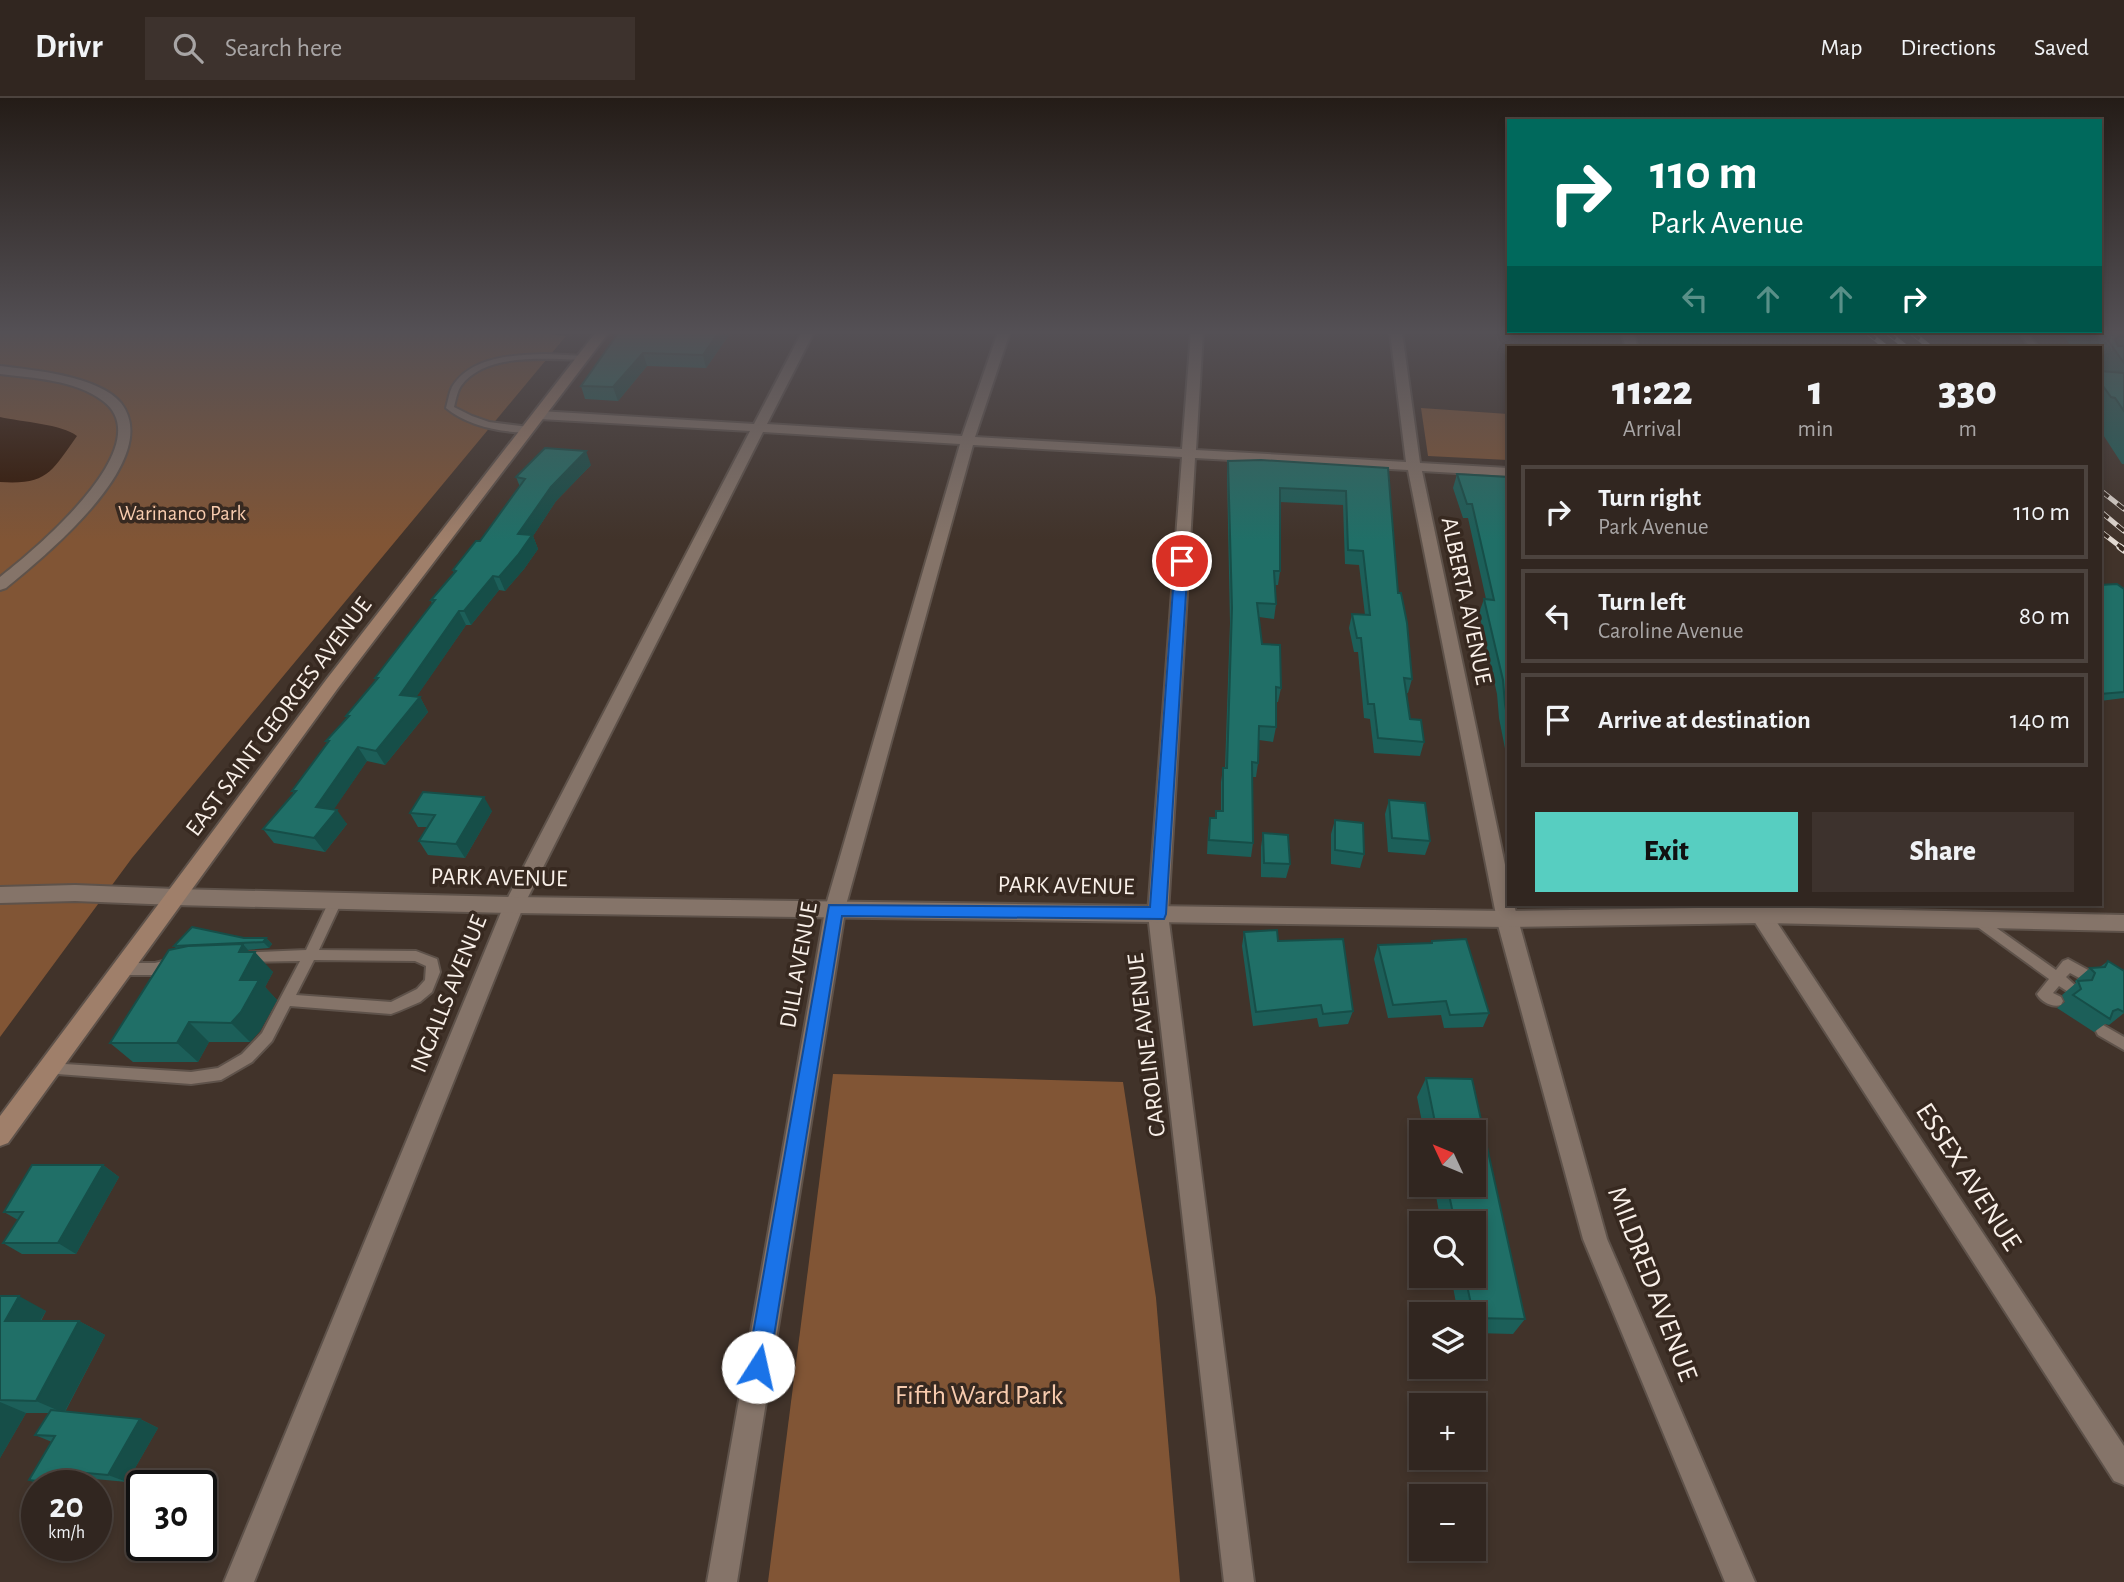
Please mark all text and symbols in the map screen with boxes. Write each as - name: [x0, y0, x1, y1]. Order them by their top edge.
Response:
- search box: [145, 17, 635, 80]
- icon: search: [169, 29, 207, 67]
- text: Drivr: [35, 31, 103, 64]
- text: Search here: [225, 35, 342, 61]
- text: Map: [1820, 36, 1862, 60]
- text: Directions: [1900, 36, 1996, 60]
- text: Saved: [2034, 36, 2089, 60]
- icon: right: [1535, 147, 1626, 238]
- text: 110 m: [1650, 149, 1758, 198]
- text: Park Avenue: [1650, 207, 1804, 239]
- icon: left: [1676, 280, 1714, 318]
- icon: ahead: [1749, 280, 1787, 318]
- icon: ahead: [1822, 280, 1860, 318]
- icon: right: [1895, 280, 1933, 318]
- text: 11:22: [1612, 370, 1693, 412]
- text: 1: [1808, 370, 1823, 412]
- text: 330: [1938, 370, 1997, 412]
- text: Arrival: [1623, 418, 1682, 441]
- text: min: [1798, 418, 1833, 441]
- text: m: [1959, 418, 1977, 441]
- text: Turn right: [1598, 485, 1701, 511]
- icon: right: [1539, 493, 1577, 531]
- text: 110 m: [2013, 499, 2070, 525]
- park label: Warinanco Park: [118, 503, 247, 524]
- street label: ALBERTA AVENUE: [1437, 515, 1496, 687]
- text: Park Avenue: [1598, 516, 1709, 539]
- pin: [1152, 531, 1212, 591]
- icon: arrive: [1163, 542, 1201, 580]
- text: Turn left: [1598, 589, 1686, 615]
- street label: EAST SAINT GEORGES AVENUE: [182, 593, 377, 841]
- icon: left: [1539, 597, 1577, 635]
- text: 80 m: [2019, 603, 2070, 629]
- text: Caroline Avenue: [1598, 620, 1744, 643]
- icon: arrive: [1539, 701, 1577, 739]
- text: Arrive at destination: [1598, 707, 1811, 733]
- text: 140 m: [2010, 707, 2070, 733]
- button: Exit: [1535, 812, 1798, 892]
- button: Share: [1812, 812, 2074, 892]
- street label: PARK AVENUE: [430, 865, 568, 891]
- street label: PARK AVENUE: [997, 873, 1135, 899]
- street label: DILL AVENUE: [776, 900, 822, 1030]
- street label: INGALLS AVENUE: [407, 912, 492, 1076]
- street label: CAROLINE AVENUE: [1124, 952, 1170, 1138]
- street label: ESSEX AVENUE: [1910, 1098, 2026, 1256]
- north arrow: [1409, 1120, 1486, 1197]
- map controls: [1409, 1120, 1486, 1561]
- street label: MILDRED AVENUE: [1602, 1183, 1702, 1385]
- button: search: [1409, 1211, 1486, 1288]
- button: layers: [1409, 1302, 1486, 1379]
- position arrow: [721, 1330, 795, 1404]
- park label: Fifth Ward Park: [895, 1382, 1063, 1410]
- button: +: [1409, 1393, 1486, 1470]
- speed limit sign: 30: [126, 1470, 217, 1561]
- button: −: [1409, 1484, 1486, 1561]
- text: 20: [49, 1489, 84, 1524]
- text: km/h: [48, 1524, 85, 1542]

